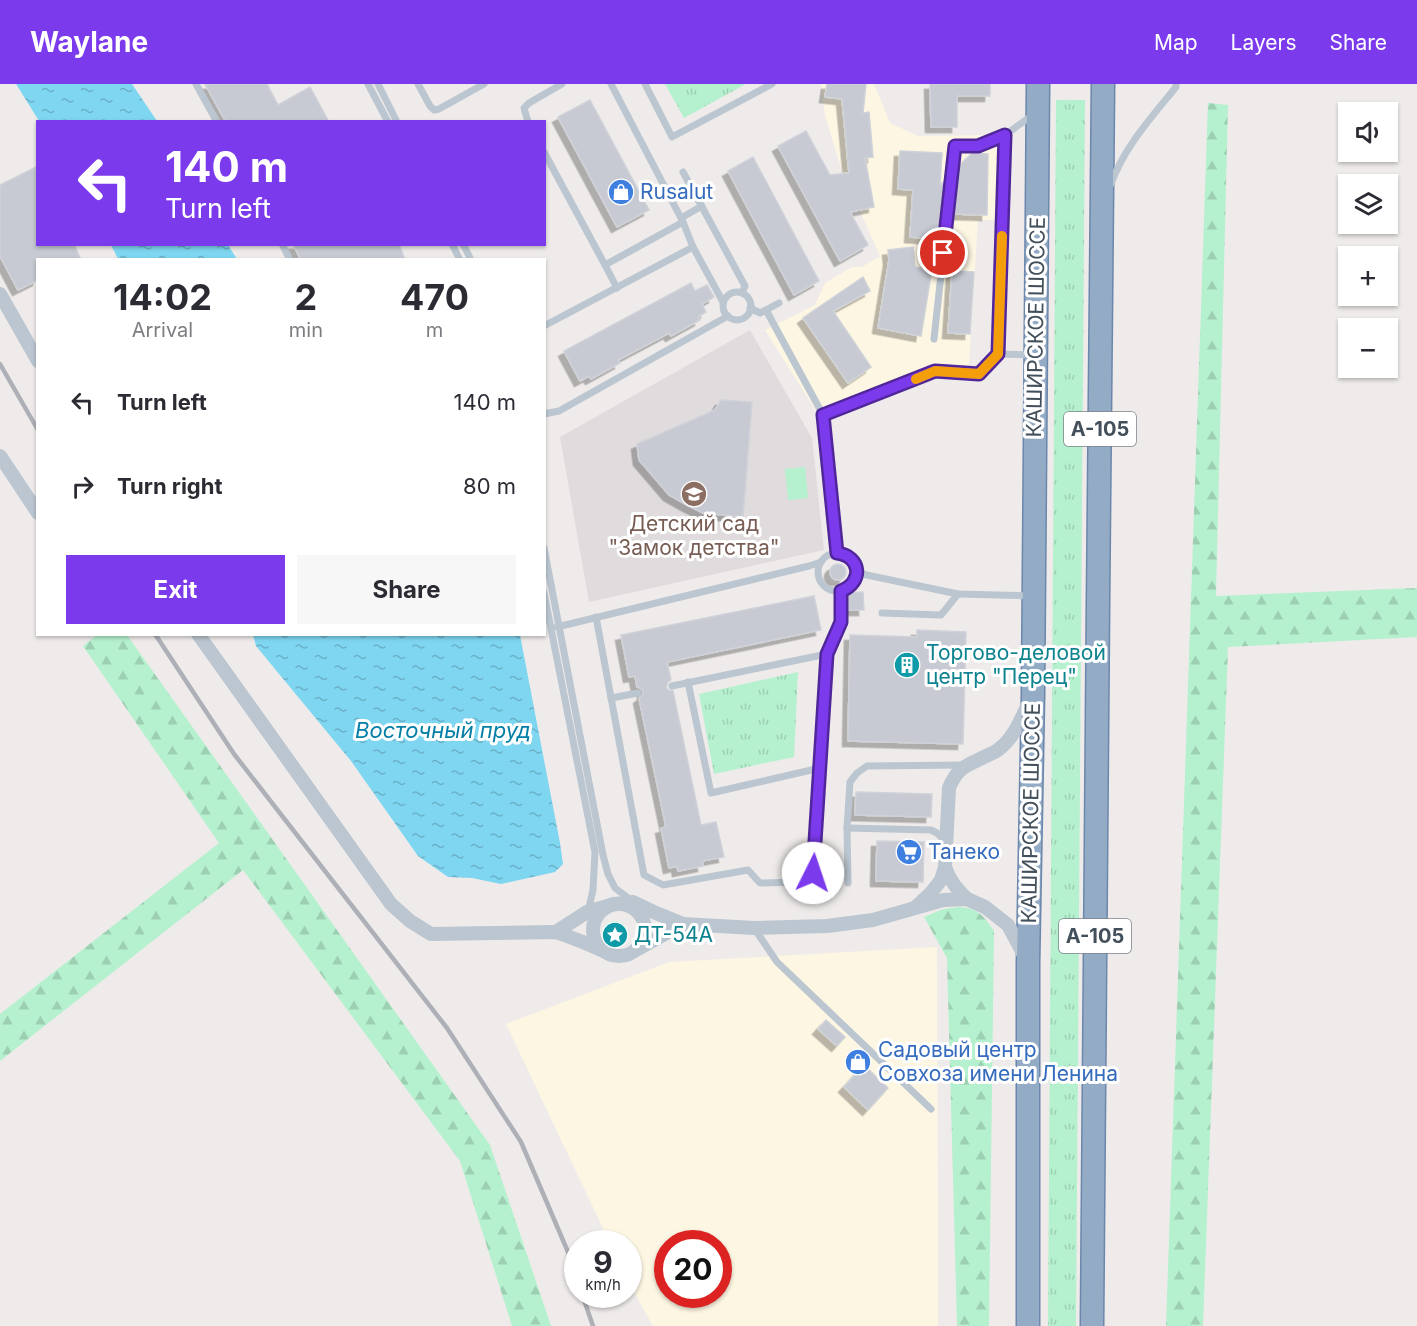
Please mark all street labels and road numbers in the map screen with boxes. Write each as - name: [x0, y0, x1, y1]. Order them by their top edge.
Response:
- street label: КАШИРСКОЕ ШОССЕ: [1021, 216, 1050, 438]
- road number: А-105: [1064, 412, 1136, 446]
- street label: КАШИРСКОЕ ШОССЕ: [1016, 702, 1045, 924]
- road number: А-105: [1059, 919, 1131, 953]

